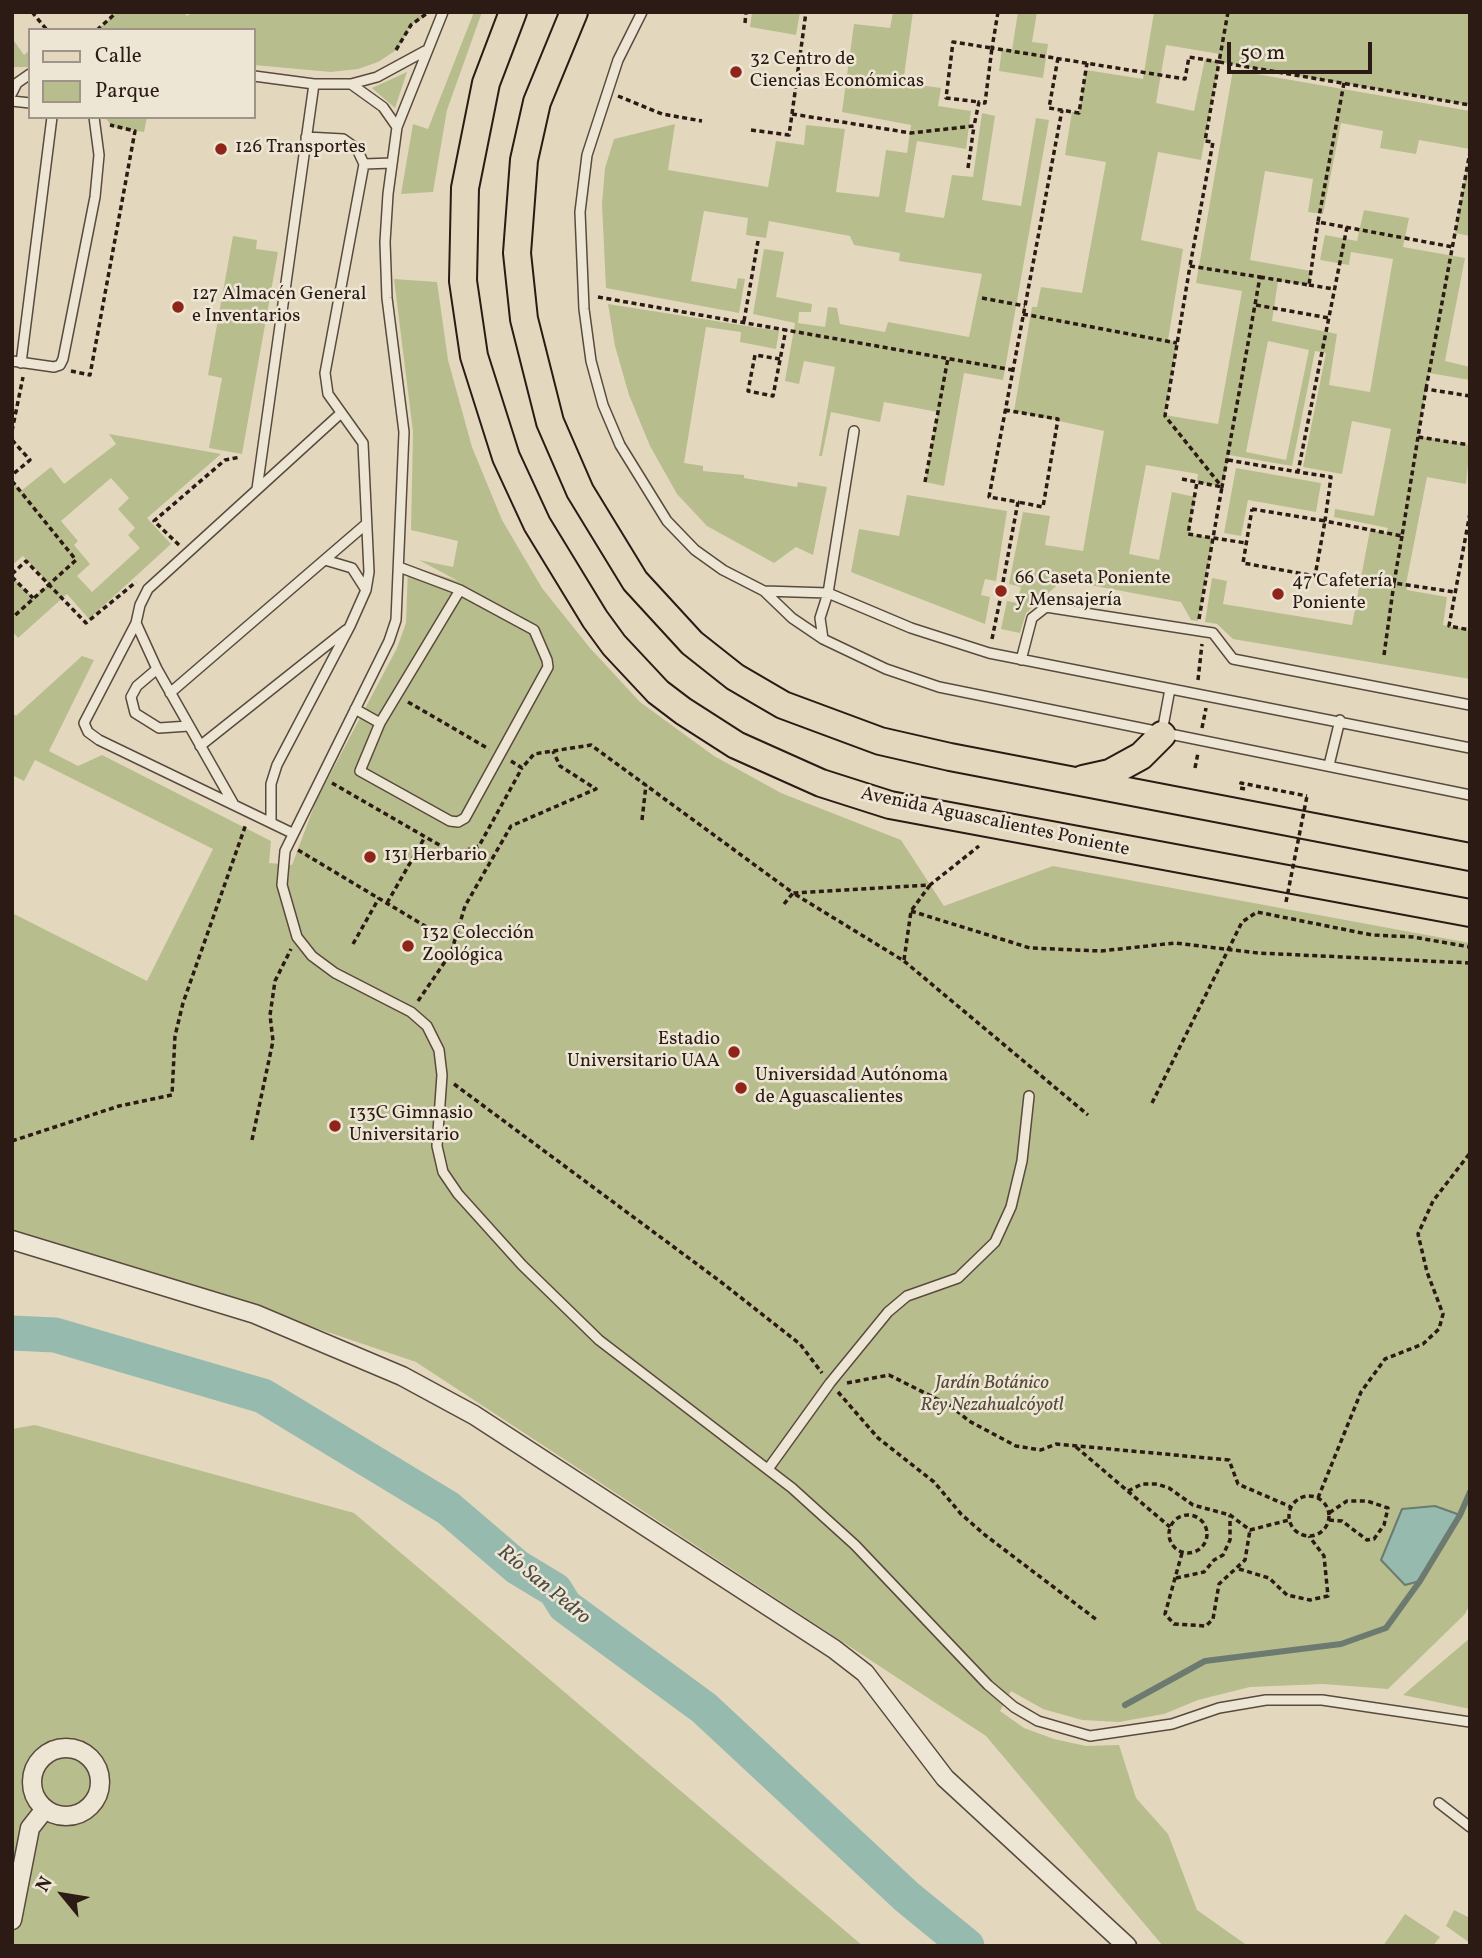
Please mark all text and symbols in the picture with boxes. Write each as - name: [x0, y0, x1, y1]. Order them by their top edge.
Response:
- legend: [28, 28, 256, 119]
- scale bar: [1230, 28, 1375, 72]
- text: 50 m: [1240, 39, 1285, 68]
- text: Calle: [95, 42, 142, 71]
- place label: 32 Centro de Ciencias Económicas: [750, 50, 924, 94]
- marker: 32 Centro de Ciencias Económicas: [728, 64, 744, 80]
- text: Parque: [95, 77, 160, 106]
- place label: 126 Transportes: [235, 138, 366, 160]
- marker: 126 Transportes: [213, 141, 229, 157]
- place label: 127 Almacén General e Inventarios: [192, 285, 366, 329]
- marker: 127 Almacén General e Inventarios: [170, 299, 186, 315]
- place label: 66 Caseta Poniente y Mensajería: [1015, 569, 1171, 613]
- place label: 47 Cafetería Poniente: [1292, 572, 1392, 616]
- marker: 66 Caseta Poniente y Mensajería: [993, 583, 1009, 599]
- marker: 47 Cafetería Poniente: [1270, 586, 1286, 602]
- street label: Avenida Aguascalientes Poniente: [858, 783, 1132, 863]
- place label: 131 Herbario: [384, 846, 487, 868]
- marker: 131 Herbario: [362, 849, 378, 865]
- place label: 132 Colección Zoológica: [422, 924, 534, 968]
- marker: 132 Colección Zoológica: [400, 938, 416, 954]
- place label: Estadio Universitario UAA: [567, 1030, 720, 1074]
- marker: Estadio Universitario UAA: [726, 1044, 742, 1060]
- place label: Universidad Autónoma de Aguascalientes: [755, 1066, 948, 1110]
- marker: Universidad Autónoma de Aguascalientes: [733, 1080, 749, 1096]
- place label: 133C Gimnasio Universitario: [349, 1104, 473, 1148]
- marker: 133C Gimnasio Universitario: [327, 1118, 343, 1134]
- park label: Jardín Botánico Rey Nezahualcóyotl: [920, 1374, 1064, 1418]
- water label: Río San Pedro: [491, 1541, 595, 1631]
- north arrow: [28, 1860, 98, 1930]
- text: N: [30, 1872, 60, 1897]

